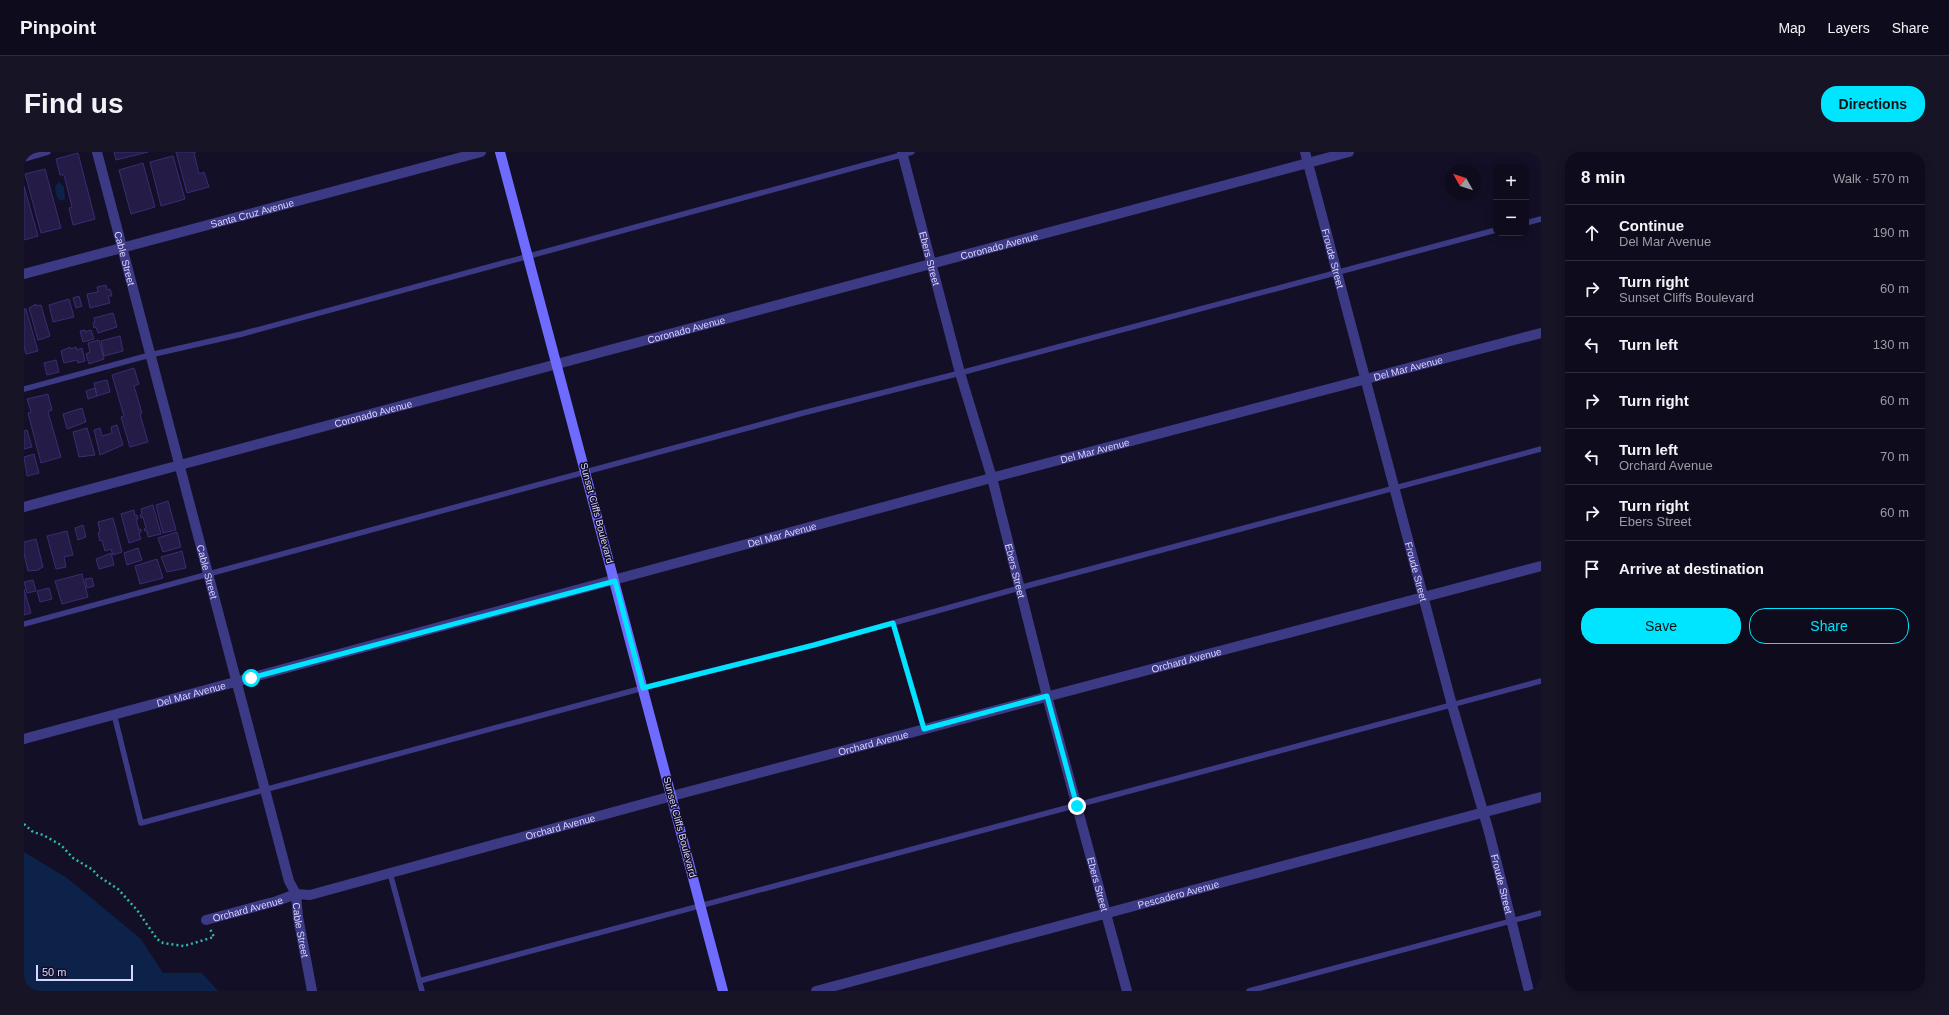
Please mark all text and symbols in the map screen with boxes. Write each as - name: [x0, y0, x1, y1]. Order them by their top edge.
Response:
- text: Pinpoint: [20, 17, 96, 38]
- text: Map: [1778, 20, 1806, 36]
- text: Layers: [1828, 20, 1870, 36]
- text: Share: [1892, 20, 1929, 36]
- button: Directions: [1821, 86, 1925, 122]
- text: Find us: [24, 88, 124, 119]
- north arrow: [1445, 164, 1481, 200]
- map controls: [1493, 164, 1529, 236]
- button: +: [1493, 164, 1529, 200]
- text: 8 min: [1581, 168, 1625, 187]
- text: Walk · 570 m: [1833, 171, 1909, 186]
- street label: Santa Cruz Avenue: [209, 197, 295, 230]
- button: −: [1493, 200, 1529, 236]
- text: Continue: [1619, 217, 1684, 234]
- icon: ahead: [1581, 222, 1603, 244]
- text: 190 m: [1873, 225, 1909, 240]
- street label: Froude Street: [1320, 227, 1346, 289]
- street label: Cable Street: [113, 230, 137, 287]
- street label: Ebers Street: [918, 230, 942, 287]
- street label: Coronado Avenue: [959, 230, 1040, 261]
- text: Del Mar Avenue: [1619, 234, 1711, 249]
- text: Turn right: [1619, 273, 1689, 290]
- icon: right: [1581, 278, 1603, 300]
- text: 60 m: [1880, 281, 1909, 296]
- text: Sunset Cliffs Boulevard: [1619, 290, 1754, 305]
- street label: Coronado Avenue: [646, 314, 727, 345]
- icon: left: [1581, 334, 1603, 356]
- text: Turn left: [1619, 336, 1678, 353]
- text: 130 m: [1873, 337, 1909, 352]
- street label: Del Mar Avenue: [1372, 354, 1444, 382]
- icon: right: [1581, 390, 1603, 412]
- text: Turn right: [1619, 392, 1689, 409]
- text: 60 m: [1880, 393, 1909, 408]
- street label: Coronado Avenue: [333, 398, 414, 429]
- street label: Del Mar Avenue: [1059, 436, 1131, 465]
- text: Turn left: [1619, 441, 1678, 458]
- icon: left: [1581, 446, 1603, 468]
- text: 70 m: [1880, 449, 1909, 464]
- text: Orchard Avenue: [1619, 458, 1713, 473]
- street label: Sunset Cliffs Boulevard: [578, 461, 616, 565]
- text: Turn right: [1619, 497, 1689, 514]
- icon: right: [1581, 502, 1603, 524]
- text: 60 m: [1880, 505, 1909, 520]
- text: Ebers Street: [1619, 514, 1691, 529]
- street label: Del Mar Avenue: [746, 520, 818, 549]
- street label: Froude Street: [1403, 540, 1430, 603]
- street label: Cable Street: [195, 543, 220, 600]
- street label: Ebers Street: [1003, 543, 1028, 599]
- icon: arrive: [1581, 558, 1603, 580]
- text: Arrive at destination: [1619, 560, 1764, 577]
- button: Save: [1581, 608, 1741, 644]
- button: Share: [1749, 608, 1909, 644]
- street label: Orchard Avenue: [1150, 645, 1223, 674]
- route start: [242, 669, 260, 687]
- street label: Del Mar Avenue: [155, 679, 227, 708]
- street label: Orchard Avenue: [837, 728, 910, 757]
- street label: Sunset Cliffs Boulevard: [661, 775, 699, 879]
- route end: [1068, 797, 1086, 815]
- street label: Orchard Avenue: [524, 812, 597, 841]
- street label: Froude Street: [1489, 853, 1515, 915]
- street label: Ebers Street: [1085, 856, 1111, 913]
- street label: Pescadero Avenue: [1136, 878, 1221, 910]
- street label: Orchard Avenue: [211, 894, 285, 924]
- street label: Cable Street: [291, 902, 311, 959]
- scale bar: [36, 963, 133, 982]
- text: 50 m: [42, 966, 66, 978]

